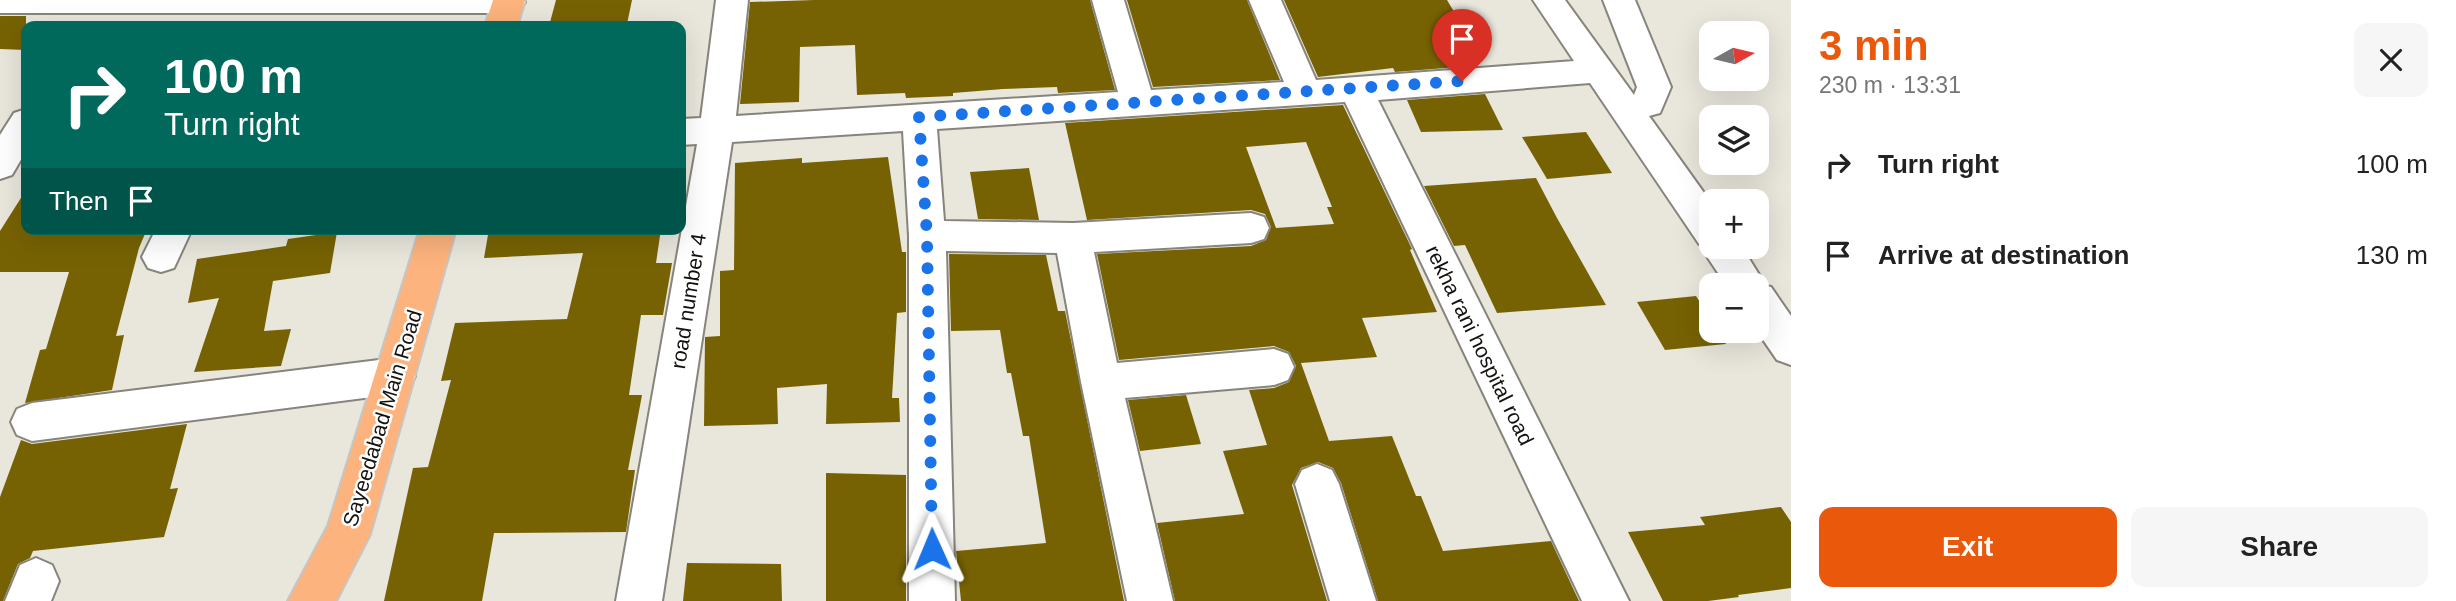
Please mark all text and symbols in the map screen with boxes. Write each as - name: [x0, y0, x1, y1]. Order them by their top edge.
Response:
- pin: [1432, 9, 1492, 81]
- icon: arrive: [1443, 20, 1481, 58]
- north arrow: [1699, 21, 1769, 91]
- map controls: [1699, 21, 1769, 343]
- text: 3 min: [1819, 22, 1929, 69]
- button: close: [2354, 23, 2428, 97]
- icon: right: [49, 49, 140, 140]
- text: 100 m: [164, 49, 303, 103]
- text: 230 m · 13:31: [1819, 72, 1961, 98]
- button: layers: [1699, 105, 1769, 175]
- text: Turn right: [164, 106, 300, 142]
- icon: right: [1819, 146, 1857, 184]
- text: Turn right: [1878, 149, 1999, 179]
- text: 100 m: [2356, 149, 2428, 179]
- icon: arrive: [122, 182, 160, 220]
- text: Then: [49, 186, 108, 216]
- button: +: [1699, 189, 1769, 259]
- street label: road number 4: [666, 231, 710, 370]
- icon: arrive: [1819, 237, 1857, 275]
- text: Arrive at destination: [1878, 240, 2129, 270]
- text: 130 m: [2356, 240, 2428, 270]
- street label: rekha rani hospital road: [1422, 241, 1538, 449]
- button: −: [1699, 273, 1769, 343]
- street label: Sayeedabad Main Road: [338, 307, 426, 529]
- button: Exit: [1819, 507, 2117, 587]
- button: Share: [2131, 507, 2428, 587]
- position arrow: [895, 512, 969, 586]

